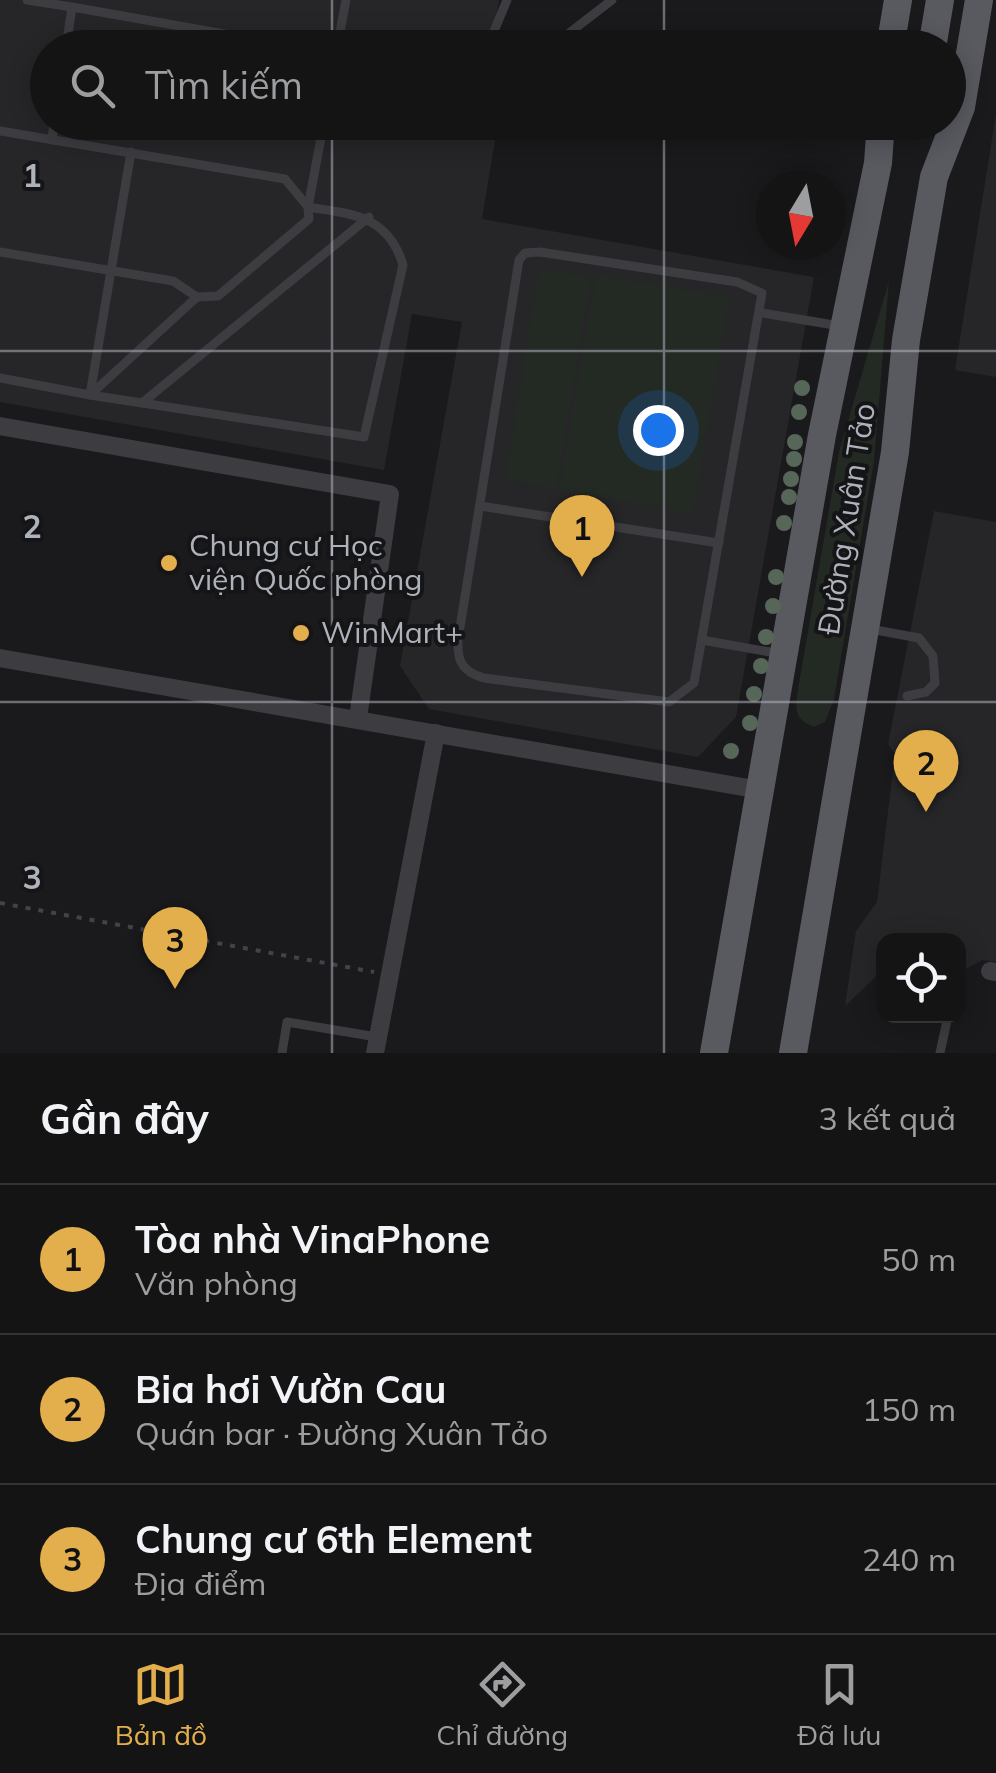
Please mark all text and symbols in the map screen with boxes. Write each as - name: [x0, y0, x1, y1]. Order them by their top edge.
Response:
- search box: [30, 30, 966, 140]
- icon: search: [65, 58, 120, 113]
- text: Tìm kiếm: [145, 61, 303, 109]
- text: 1: [22, 155, 42, 195]
- north arrow: [756, 170, 846, 260]
- street label: Đường Xuân Tảo: [809, 400, 883, 637]
- your location: [633, 405, 684, 456]
- pin: 1: [550, 494, 614, 577]
- text: 2: [22, 506, 42, 546]
- place label: Chung cư Học viện Quốc phòng: [189, 526, 422, 598]
- marker: Chung cư Học viện Quốc phòng: [158, 552, 180, 574]
- place label: WinMart+: [321, 613, 463, 651]
- marker: WinMart+: [290, 622, 312, 644]
- pin: 2: [894, 730, 958, 812]
- text: 3: [22, 857, 42, 897]
- pin: 3: [142, 906, 208, 989]
- map controls: [876, 933, 966, 1023]
- button: locate: [876, 933, 966, 1023]
- text: Gần đây: [40, 1092, 209, 1145]
- text: 3 kết quả: [819, 1098, 956, 1138]
- text: Tòa nhà VinaPhone: [135, 1215, 490, 1263]
- text: 1: [63, 1239, 82, 1279]
- text: 50 m: [881, 1239, 956, 1279]
- text: Văn phòng: [135, 1263, 298, 1303]
- text: Bia hơi Vườn Cau: [135, 1365, 446, 1413]
- text: 2: [63, 1389, 82, 1429]
- text: 150 m: [862, 1389, 956, 1429]
- text: Quán bar · Đường Xuân Tảo: [135, 1413, 548, 1453]
- text: Chung cư 6th Element: [135, 1515, 532, 1563]
- text: 3: [63, 1539, 82, 1579]
- text: 240 m: [862, 1539, 956, 1579]
- text: Địa điểm: [135, 1563, 266, 1603]
- tab: Bản đồ: [115, 1657, 207, 1752]
- tab: Chỉ đường: [436, 1657, 568, 1752]
- tab: Đã lưu: [797, 1657, 881, 1752]

